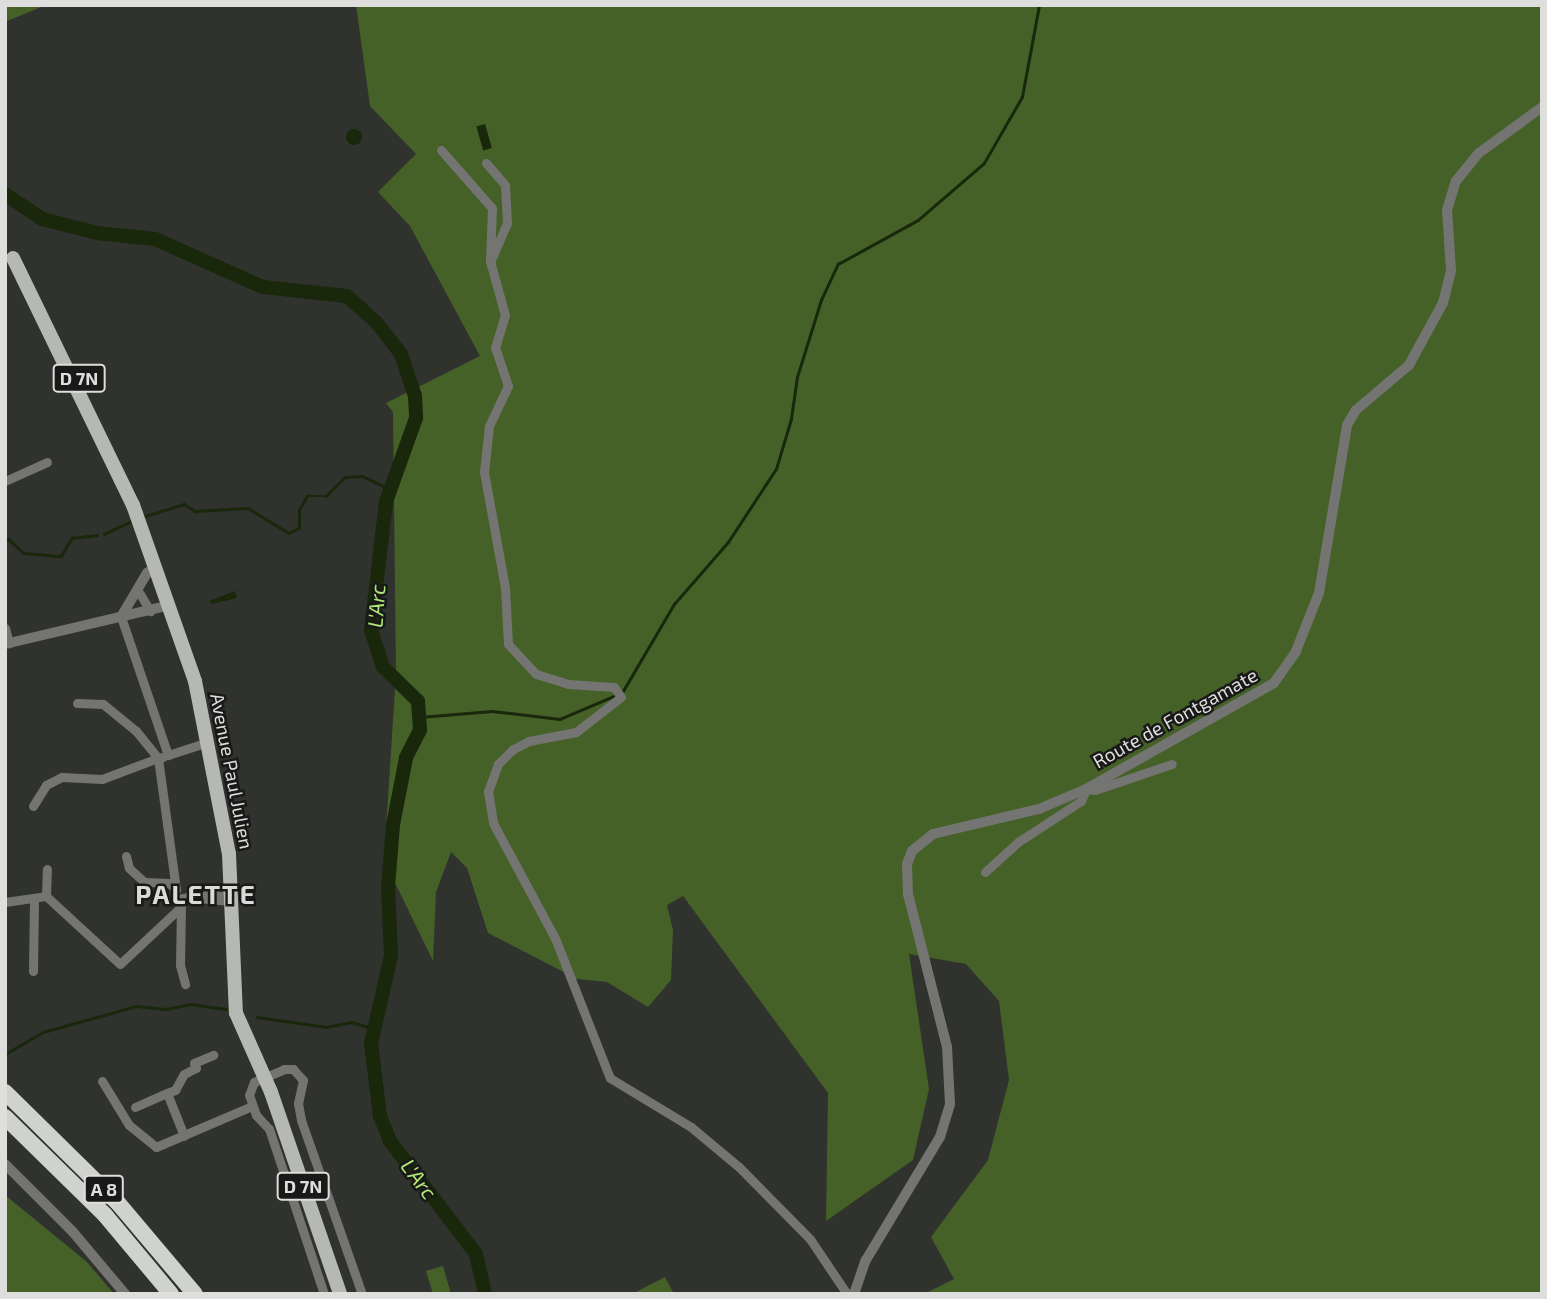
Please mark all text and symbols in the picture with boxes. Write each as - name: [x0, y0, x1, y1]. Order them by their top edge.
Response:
- road number: D 7N: [51, 364, 107, 392]
- water label: L'Arc: [362, 583, 390, 629]
- street label: Route de Fontgamate: [1089, 663, 1261, 773]
- street label: Avenue Paul Julien: [206, 691, 258, 851]
- district label: PALETTE: [136, 878, 256, 910]
- water label: L'Arc: [396, 1154, 442, 1204]
- road number: D 7N: [275, 1171, 331, 1200]
- road number: A 8: [83, 1174, 125, 1204]

